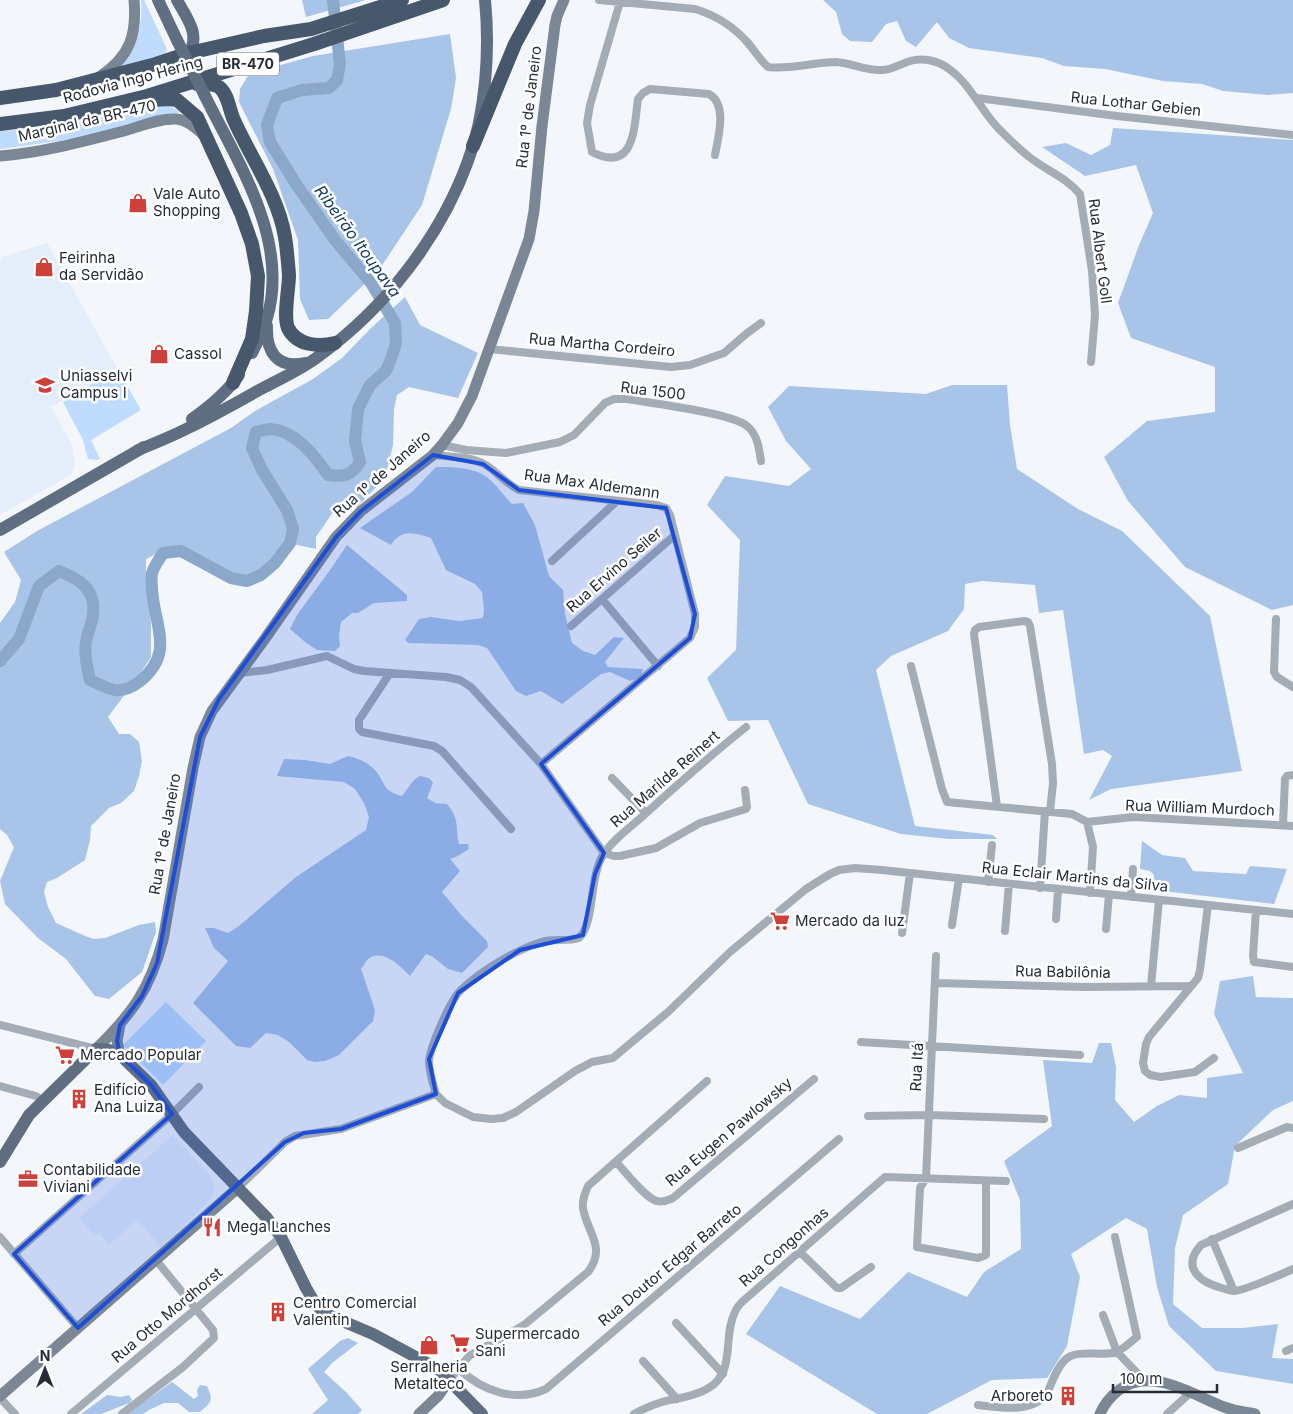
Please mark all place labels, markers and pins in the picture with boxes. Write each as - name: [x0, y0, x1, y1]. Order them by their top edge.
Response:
- place label: Vale Auto Shopping: [153, 184, 221, 220]
- shop icon: Vale Auto Shopping: [127, 192, 149, 214]
- place label: Feirinha da Servidão: [59, 248, 144, 284]
- shop icon: Feirinha da Servidão: [33, 256, 55, 278]
- shop icon: Cassol: [148, 343, 170, 365]
- place label: Cassol: [174, 344, 222, 363]
- place label: Uniasselvi Campus I: [60, 366, 132, 402]
- school or university icon: Uniasselvi Campus I: [34, 374, 56, 396]
- supermarket icon: Mercado da luz: [769, 910, 791, 932]
- place label: Mercado da luz: [795, 911, 905, 930]
- supermarket icon: Mercado Popular: [54, 1044, 76, 1066]
- place label: Mercado Popular: [80, 1045, 202, 1064]
- place label: Edifício Ana Luiza: [94, 1080, 164, 1116]
- building icon: Edifício Ana Luiza: [68, 1088, 90, 1110]
- place label: Contabilidade Viviani: [43, 1160, 141, 1196]
- office icon: Contabilidade Viviani: [17, 1168, 39, 1190]
- restaurant icon: Mega Lanches: [201, 1216, 223, 1238]
- place label: Mega Lanches: [227, 1217, 331, 1236]
- place label: Centro Comercial Valentin: [293, 1293, 417, 1329]
- building icon: Centro Comercial Valentin: [267, 1301, 289, 1323]
- place label: Supermercado Sani: [475, 1324, 580, 1360]
- supermarket icon: Supermercado Sani: [449, 1332, 471, 1354]
- shop icon: Serralheria Metalteco: [418, 1334, 440, 1356]
- place label: Serralheria Metalteco: [390, 1357, 468, 1393]
- building icon: Arboreto: [1057, 1385, 1079, 1407]
- place label: Arboreto: [991, 1386, 1053, 1405]

